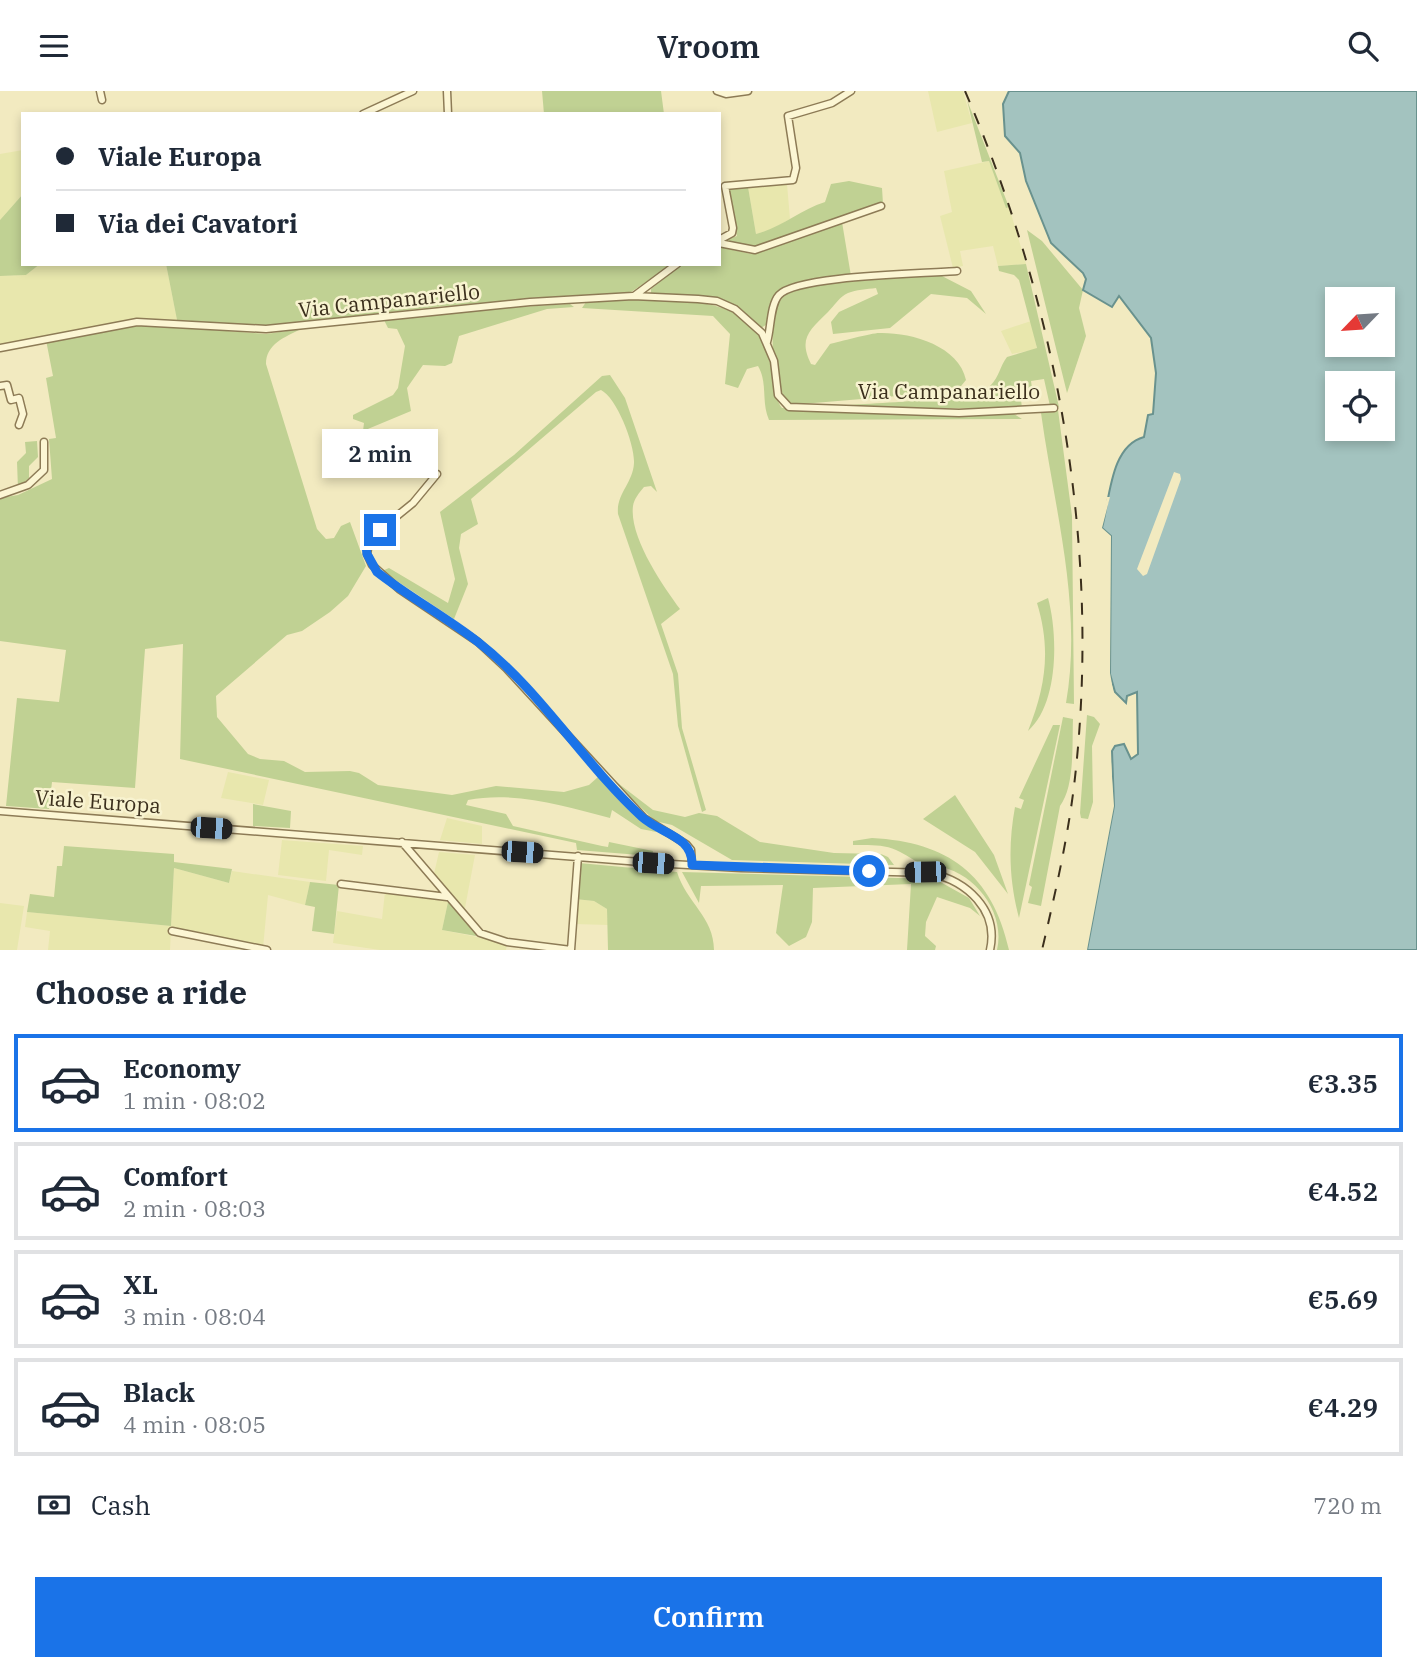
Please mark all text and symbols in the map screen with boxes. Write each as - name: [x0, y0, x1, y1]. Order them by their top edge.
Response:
- text: Vroom: [657, 25, 760, 67]
- icon: menu: [35, 27, 73, 65]
- icon: search: [1344, 27, 1382, 65]
- text: Viale Europa: [98, 139, 262, 173]
- text: Via dei Cavatori: [98, 206, 298, 240]
- street label: Via Campanariello: [297, 277, 481, 323]
- north arrow: [1325, 287, 1395, 357]
- map controls: [1325, 287, 1395, 441]
- button: locate: [1325, 371, 1395, 441]
- street label: Via Campanariello: [858, 377, 1040, 405]
- callout: 2 min: [322, 429, 438, 477]
- text: 2 min: [348, 438, 412, 468]
- route end: [364, 514, 396, 546]
- street label: Viale Europa: [34, 783, 162, 819]
- car: [190, 816, 233, 840]
- car: [501, 840, 544, 864]
- car: [632, 851, 675, 875]
- route start: [853, 855, 885, 887]
- car: [904, 861, 947, 883]
- text: Choose a ride: [35, 971, 247, 1013]
- text: Economy: [123, 1051, 241, 1085]
- icon: car: [39, 1052, 102, 1115]
- text: €3.35: [1308, 1066, 1378, 1100]
- text: 1 min · 08:02: [123, 1085, 266, 1115]
- text: Comfort: [123, 1159, 228, 1193]
- icon: car: [39, 1160, 102, 1223]
- text: €4.52: [1308, 1174, 1378, 1208]
- text: 2 min · 08:03: [123, 1193, 266, 1223]
- text: XL: [123, 1267, 158, 1301]
- icon: car: [39, 1268, 102, 1331]
- text: €5.69: [1308, 1282, 1378, 1316]
- text: 3 min · 08:04: [123, 1301, 266, 1331]
- text: Black: [123, 1375, 195, 1409]
- icon: car: [39, 1376, 102, 1439]
- text: €4.29: [1308, 1390, 1378, 1424]
- text: 4 min · 08:05: [123, 1409, 266, 1439]
- icon: cash: [35, 1486, 73, 1524]
- text: Cash: [91, 1488, 151, 1522]
- text: 720 m: [1313, 1490, 1382, 1520]
- button: Confirm: [35, 1577, 1382, 1657]

